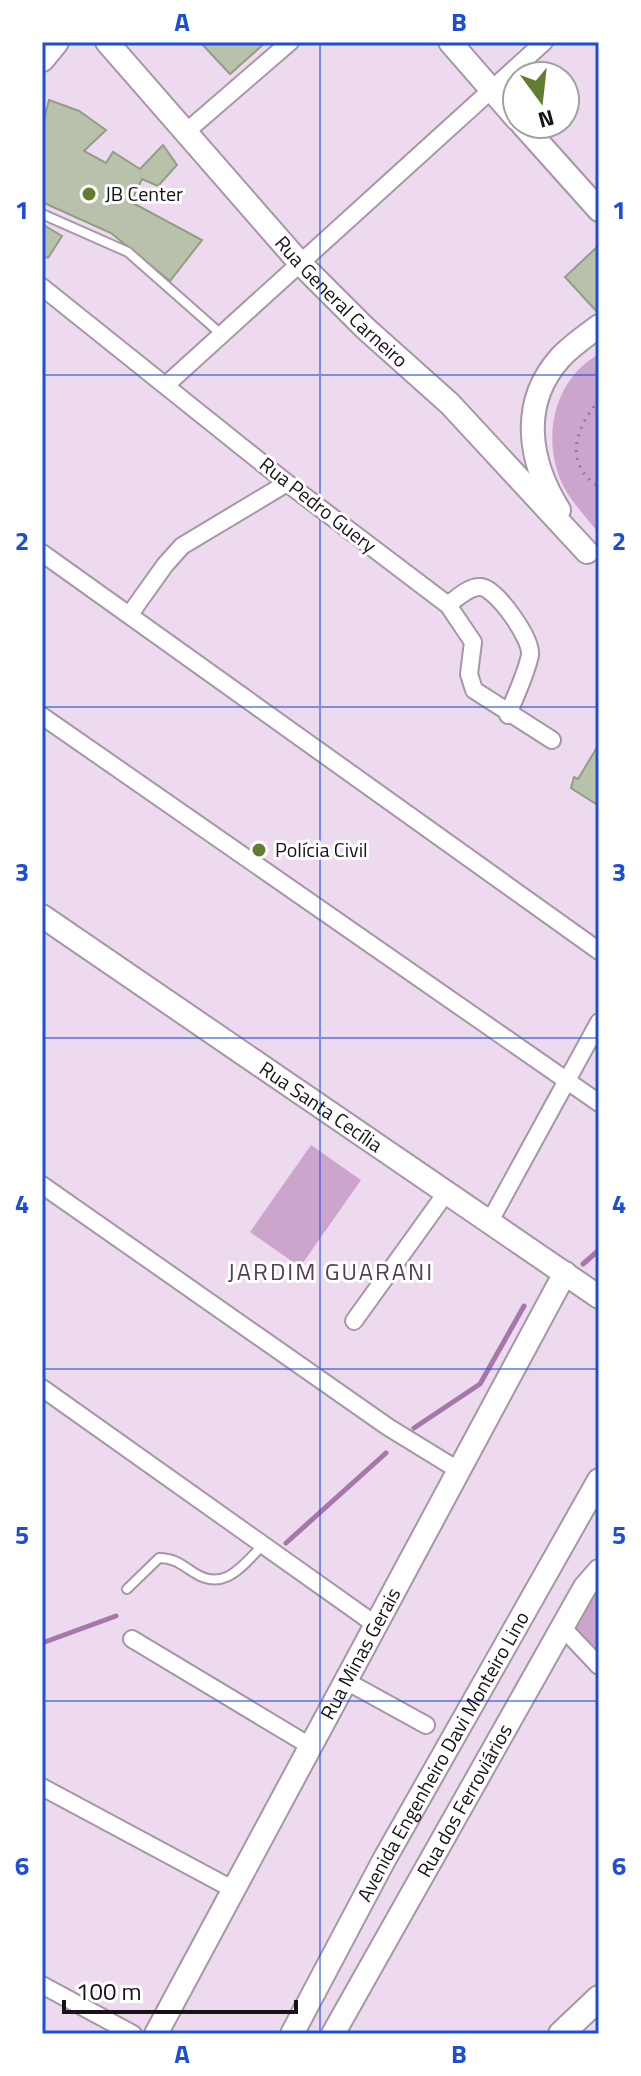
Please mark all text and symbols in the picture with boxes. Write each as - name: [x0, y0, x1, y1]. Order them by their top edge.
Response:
- text: A: [174, 2, 190, 41]
- text: B: [451, 2, 467, 41]
- north arrow: [501, 60, 581, 140]
- text: N: [534, 101, 558, 138]
- place label: JB Center: [105, 178, 183, 209]
- marker: JB Center: [80, 185, 98, 203]
- text: 1: [15, 190, 29, 229]
- text: 1: [612, 190, 626, 229]
- street label: Rua General Carneiro: [268, 229, 415, 375]
- street label: Rua Pedro Guery: [253, 449, 384, 560]
- text: 2: [15, 521, 29, 560]
- text: 2: [612, 521, 626, 560]
- place label: Polícia Civil: [275, 834, 368, 865]
- marker: Polícia Civil: [250, 841, 268, 859]
- text: 3: [15, 852, 29, 891]
- text: 3: [612, 852, 626, 891]
- street label: Rua Santa Cecília: [253, 1053, 389, 1160]
- text: 4: [15, 1184, 29, 1223]
- text: 4: [612, 1184, 626, 1223]
- district label: JARDIM GUARANI: [228, 1253, 434, 1289]
- text: 5: [15, 1515, 29, 1554]
- text: 5: [612, 1515, 626, 1554]
- street label: Rua Minas Gerais: [312, 1582, 408, 1725]
- street label: Avenida Engenheiro Davi Monteiro Lino: [349, 1605, 537, 1907]
- street label: Rua dos Ferroviários: [408, 1718, 520, 1883]
- text: 6: [15, 1846, 29, 1885]
- text: 6: [612, 1846, 626, 1885]
- scale bar: [64, 1964, 296, 2014]
- text: 100 m: [76, 1973, 142, 2009]
- text: A: [174, 2034, 190, 2073]
- text: B: [451, 2034, 467, 2073]

